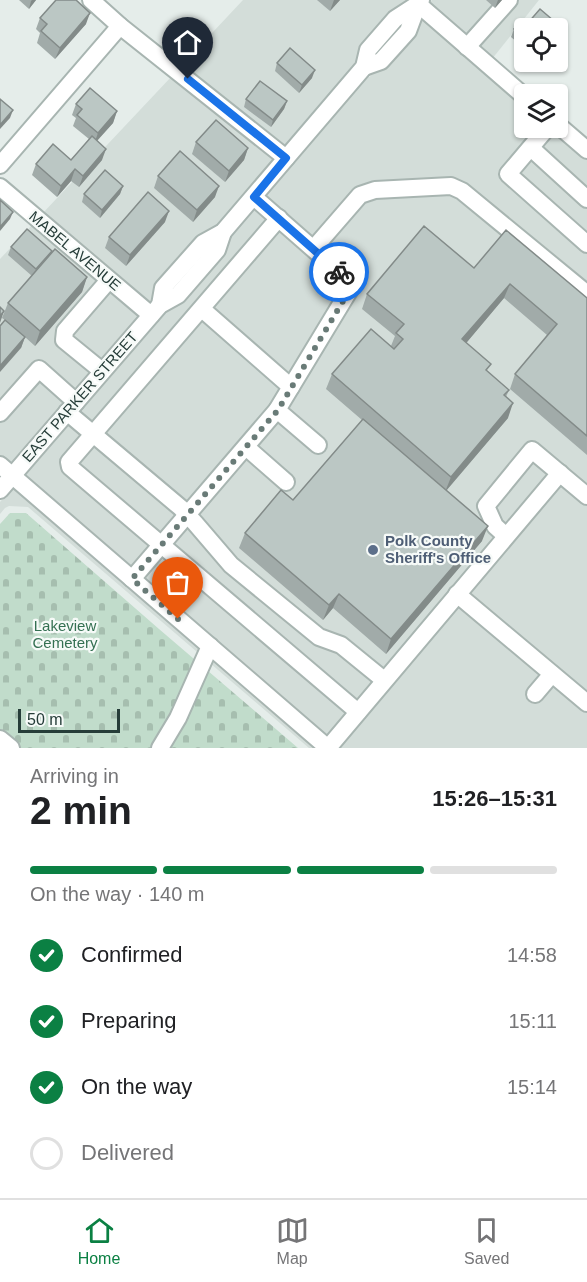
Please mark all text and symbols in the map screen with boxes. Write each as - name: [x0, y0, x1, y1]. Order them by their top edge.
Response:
- pin: [162, 17, 213, 79]
- map controls: [514, 18, 568, 138]
- button: locate: [514, 18, 568, 72]
- icon: home: [171, 26, 204, 59]
- button: layers: [514, 84, 568, 138]
- street label: MABEL AVENUE: [26, 207, 125, 294]
- courier: [309, 242, 369, 302]
- icon: bike: [323, 256, 356, 289]
- street label: EAST PARKER STREET: [18, 328, 141, 465]
- place label: Polk County Sheriff's Office: [385, 532, 491, 566]
- marker: Polk County Sheriff's Office: [366, 543, 380, 557]
- pin: [152, 557, 203, 619]
- icon: bag: [161, 566, 194, 599]
- park label: Lakeview Cemetery: [32, 617, 98, 651]
- scale bar: [18, 706, 120, 734]
- text: 50 m: [27, 711, 63, 728]
- text: Arriving in: [30, 765, 119, 787]
- text: 15:26–15:31: [432, 786, 557, 811]
- text: 2 min: [30, 789, 132, 832]
- text: On the way · 140 m: [30, 883, 205, 905]
- icon: check: [30, 939, 63, 972]
- text: Confirmed: [81, 942, 182, 967]
- text: 14:58: [507, 944, 557, 966]
- icon: check: [30, 1005, 63, 1038]
- text: Preparing: [81, 1008, 176, 1033]
- text: 15:11: [508, 1010, 557, 1032]
- icon: check: [30, 1071, 63, 1104]
- text: On the way: [81, 1074, 192, 1099]
- text: 15:14: [507, 1076, 557, 1098]
- text: Delivered: [81, 1140, 174, 1165]
- tab: Home: [78, 1214, 120, 1268]
- tab: Map: [276, 1214, 309, 1268]
- tab: Saved: [464, 1214, 509, 1268]

